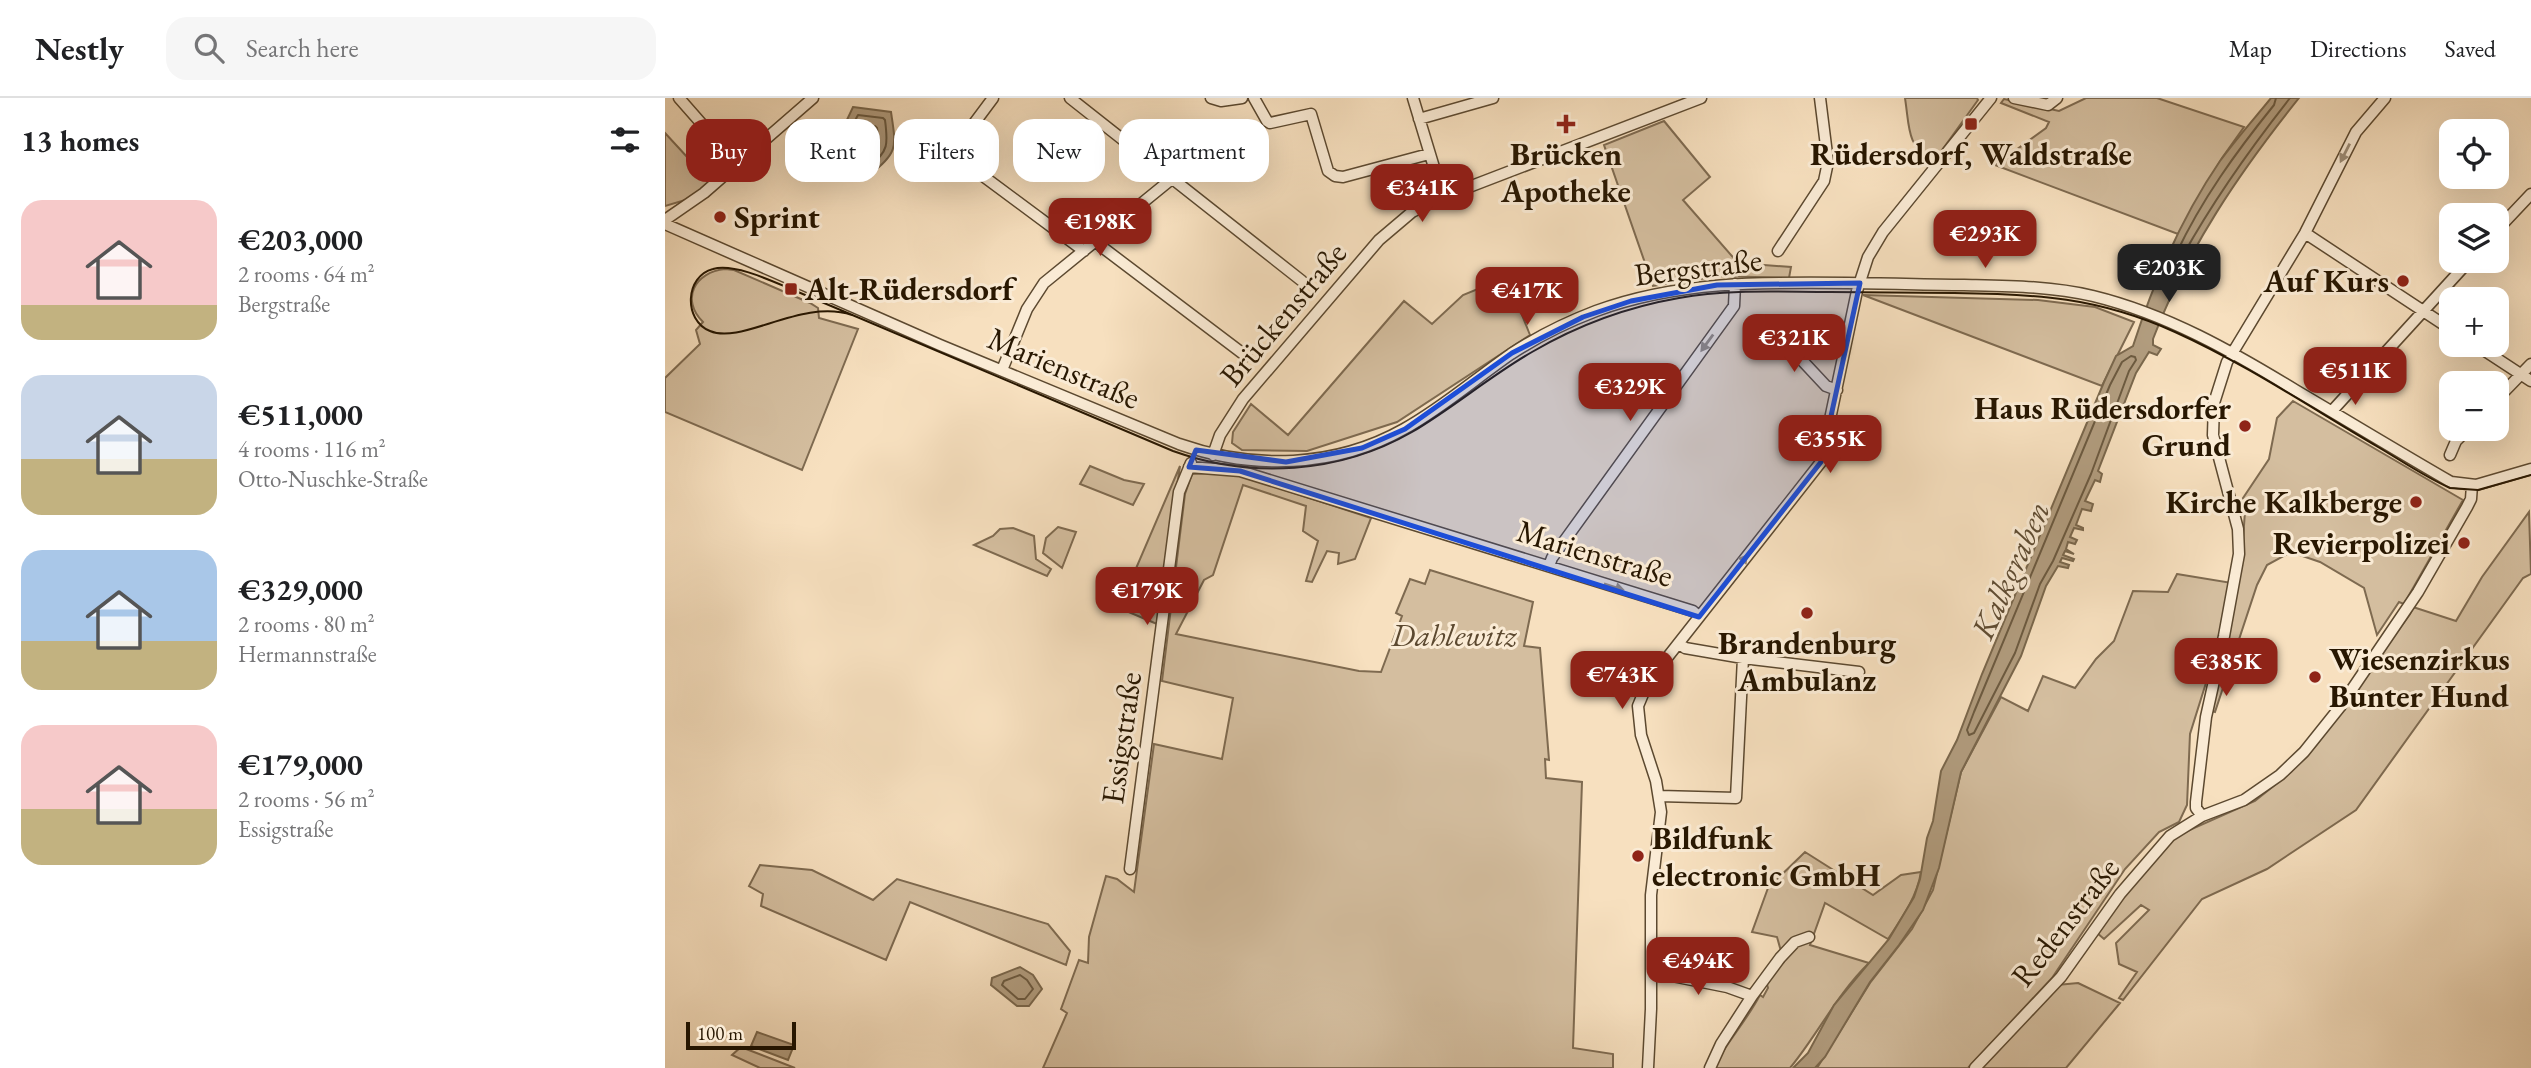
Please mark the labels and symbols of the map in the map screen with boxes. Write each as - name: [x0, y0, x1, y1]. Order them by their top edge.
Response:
- marker: Brücken Apotheke: [1558, 116, 1574, 132]
- marker: Rüdersdorf, Waldstraße: [1963, 116, 1979, 132]
- place label: Brücken Apotheke: [1500, 133, 1631, 212]
- place label: Rüdersdorf, Waldstraße: [1810, 133, 2132, 175]
- one-way arrow: [2340, 143, 2351, 163]
- pin: €341K: [1373, 164, 1471, 224]
- place label: Sprint: [734, 196, 820, 238]
- pin: €198K: [1051, 198, 1149, 258]
- marker: Sprint: [712, 209, 728, 225]
- pin: €293K: [1936, 211, 2034, 270]
- street label: Brückenstraße: [1210, 233, 1356, 395]
- street label: Bergstraße: [1632, 238, 1764, 296]
- pin: €203K: [2120, 244, 2218, 304]
- place label: Auf Kurs: [2263, 260, 2389, 302]
- place label: Alt-Rüdersdorf: [804, 268, 1017, 310]
- pin: €417K: [1478, 268, 1576, 327]
- marker: Auf Kurs: [2395, 273, 2411, 289]
- marker: Alt-Rüdersdorf: [783, 281, 799, 297]
- pin: €321K: [1745, 314, 1843, 374]
- street label: Marienstraße: [982, 317, 1146, 419]
- one-way arrow: [1700, 334, 1714, 352]
- pin: €511K: [2306, 348, 2404, 407]
- pin: €329K: [1581, 364, 1679, 423]
- place label: Haus Rüdersdorfer Grund: [1974, 387, 2232, 466]
- pin: €355K: [1781, 416, 1879, 475]
- marker: Haus Rüdersdorfer Grund: [2237, 418, 2253, 434]
- place label: Kirche Kalkberge: [2166, 481, 2402, 523]
- water label: Kalkgraben: [1960, 494, 2059, 647]
- marker: Kirche Kalkberge: [2408, 494, 2424, 510]
- street label: Marienstraße: [1512, 509, 1678, 597]
- place label: Revierpolizei: [2273, 522, 2451, 564]
- marker: Revierpolizei: [2456, 535, 2472, 551]
- one-way arrow: [1734, 555, 1749, 573]
- pin: €179K: [1098, 568, 1196, 627]
- one-way arrow: [1604, 583, 1625, 593]
- marker: Brandenburg Ambulanz: [1799, 605, 1815, 621]
- park label: Dahlewitz: [1390, 614, 1518, 656]
- place label: Brandenburg Ambulanz: [1718, 622, 1897, 701]
- pin: €385K: [2177, 638, 2275, 698]
- place label: Wiesenzirkus Bunter Hund: [2329, 638, 2510, 717]
- pin: €743K: [1573, 652, 1671, 711]
- street label: Essigstraße: [1091, 669, 1151, 807]
- marker: Wiesenzirkus Bunter Hund: [2307, 669, 2323, 685]
- place label: Bildfunk electronic GmbH: [1652, 817, 1881, 896]
- marker: Bildfunk electronic GmbH: [1630, 848, 1646, 864]
- street label: Redenstraße: [2001, 849, 2129, 995]
- pin: €494K: [1649, 937, 1747, 997]
- scale bar: [686, 1019, 796, 1051]

